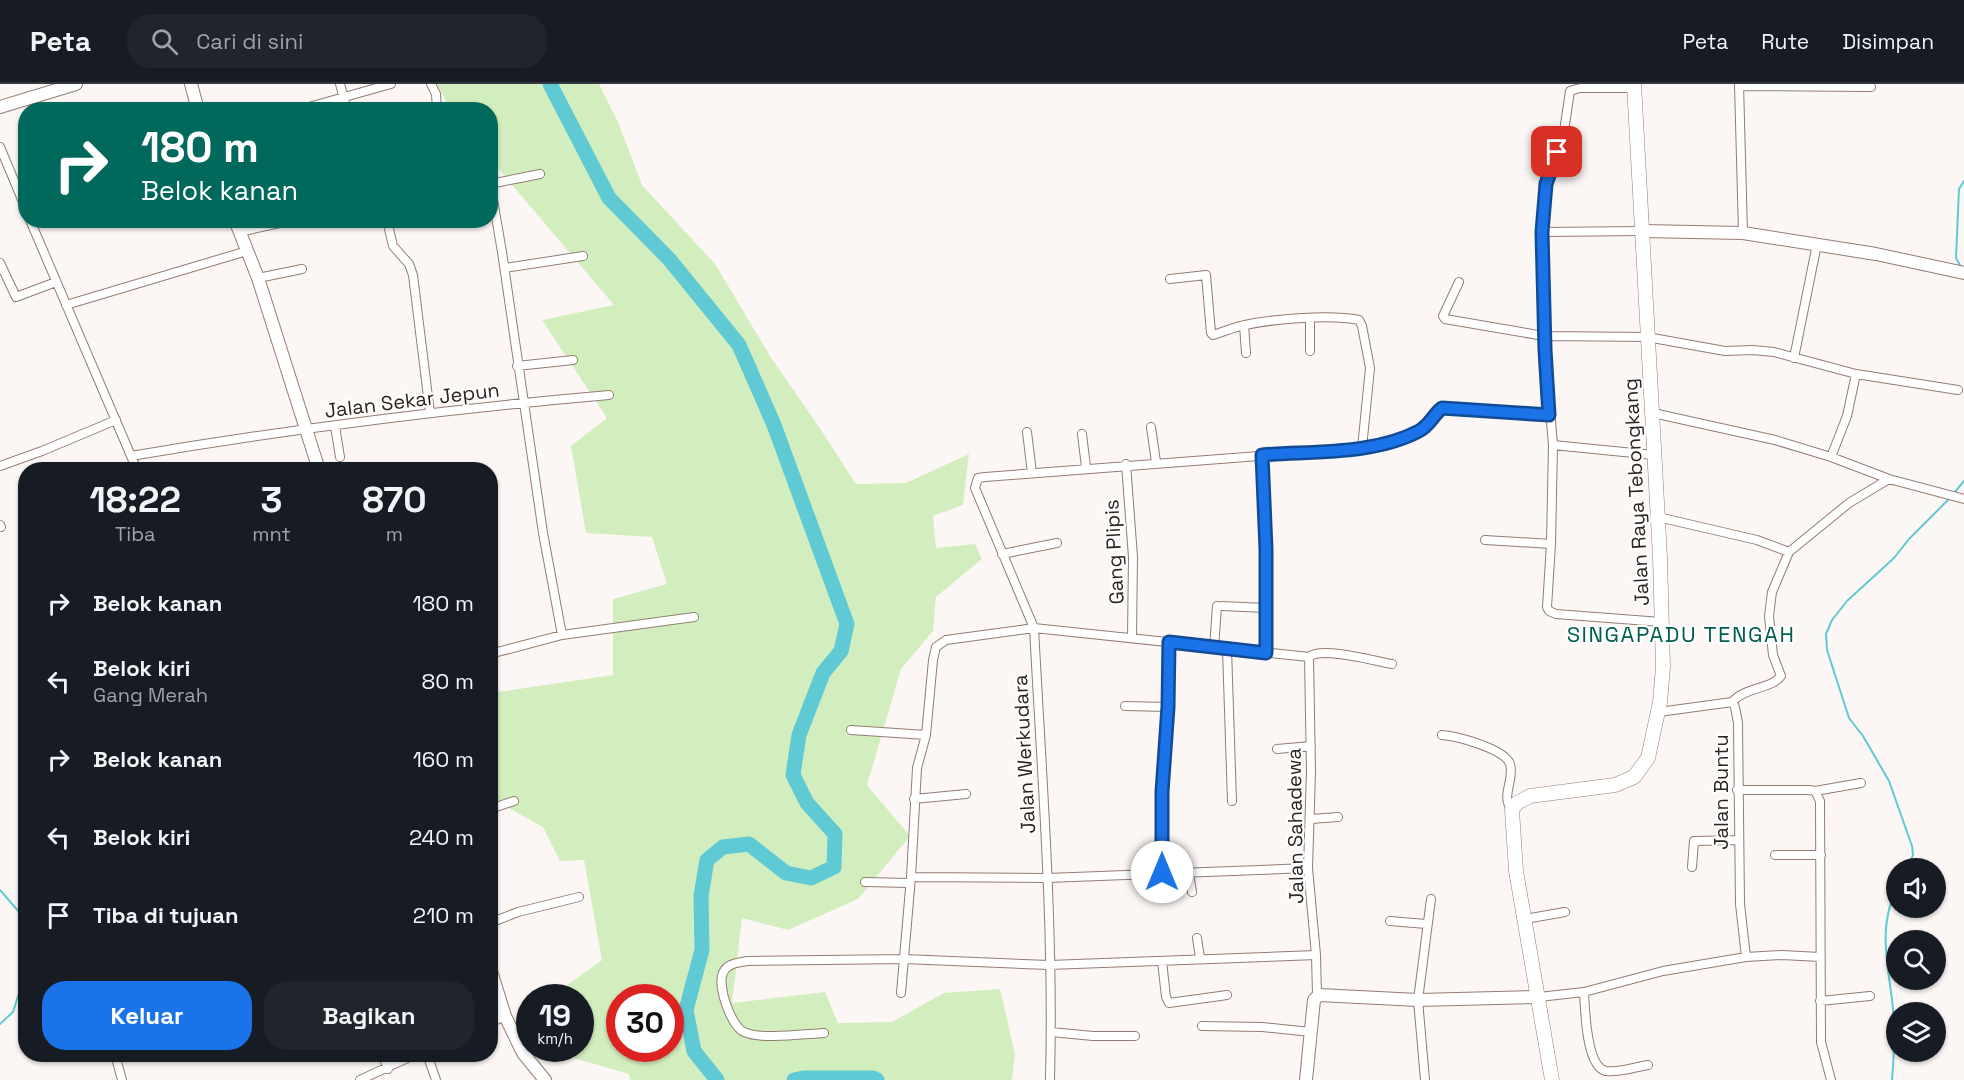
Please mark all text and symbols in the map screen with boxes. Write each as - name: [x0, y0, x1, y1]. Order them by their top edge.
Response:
- search box: [127, 14, 547, 68]
- text: Peta: [30, 23, 91, 59]
- icon: search: [148, 25, 181, 58]
- text: Cari di sini: [196, 27, 303, 55]
- text: Peta: [1682, 28, 1728, 55]
- text: Rute: [1761, 28, 1809, 55]
- text: Disimpan: [1842, 28, 1934, 55]
- text: 180 m: [141, 121, 259, 174]
- icon: right: [42, 126, 120, 204]
- pin: [1531, 126, 1582, 177]
- icon: arrive: [1540, 135, 1573, 168]
- text: Belok kanan: [141, 173, 298, 208]
- street label: Jalan Sekar Jepun: [323, 376, 501, 424]
- street label: Jalan Raya Tebongkang: [1617, 377, 1655, 607]
- text: 18:22: [89, 477, 181, 523]
- text: 3: [261, 477, 282, 523]
- text: 870: [362, 477, 427, 523]
- street label: Gang Plipis: [1098, 499, 1130, 605]
- text: Tiba: [115, 521, 156, 547]
- text: mnt: [252, 521, 291, 547]
- text: m: [386, 521, 403, 547]
- icon: right: [42, 587, 75, 620]
- text: Belok kanan: [93, 589, 222, 617]
- text: 180 m: [412, 589, 474, 617]
- district label: SINGAPADU TENGAH: [1567, 620, 1795, 648]
- text: Belok kiri: [93, 654, 190, 682]
- icon: left: [42, 665, 75, 698]
- text: 80 m: [422, 667, 474, 695]
- street label: Jalan Werkudara: [1007, 674, 1041, 834]
- text: Gang Merah: [93, 682, 208, 708]
- street label: Jalan Buntu: [1708, 734, 1734, 850]
- icon: right: [42, 743, 75, 776]
- text: Belok kanan: [93, 745, 222, 773]
- text: 160 m: [413, 745, 474, 773]
- street label: Jalan Sahadewa: [1281, 748, 1309, 904]
- icon: left: [42, 821, 75, 854]
- text: Belok kiri: [93, 823, 190, 851]
- text: 240 m: [409, 823, 474, 851]
- position arrow: [1130, 840, 1194, 904]
- map controls: [1886, 858, 1946, 1062]
- button: sound: [1886, 858, 1946, 918]
- icon: arrive: [42, 899, 75, 932]
- text: Tiba di tujuan: [93, 901, 239, 929]
- text: 210 m: [413, 901, 474, 929]
- button: search: [1886, 930, 1946, 990]
- button: Keluar: [42, 981, 252, 1050]
- button: Bagikan: [264, 981, 474, 1050]
- speed limit sign: 30: [606, 984, 684, 1062]
- text: 19: [539, 996, 571, 1035]
- button: layers: [1886, 1002, 1946, 1062]
- text: km/h: [537, 1029, 573, 1048]

